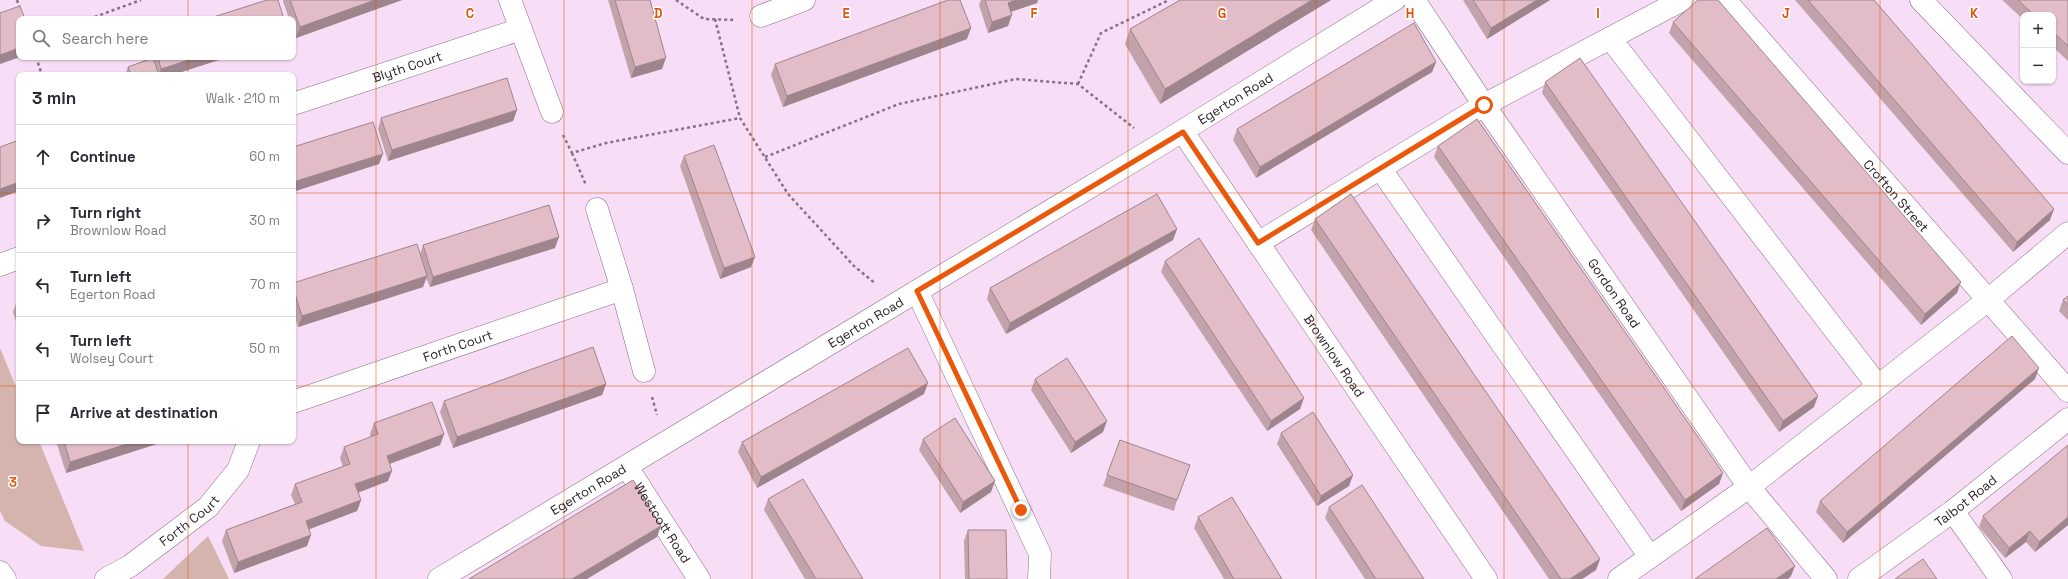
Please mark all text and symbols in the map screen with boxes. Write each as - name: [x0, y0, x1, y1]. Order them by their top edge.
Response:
- text: C: [466, 5, 474, 22]
- text: D: [654, 5, 663, 22]
- text: E: [842, 5, 850, 22]
- text: F: [1031, 5, 1038, 22]
- text: G: [1218, 5, 1226, 22]
- text: H: [1406, 5, 1414, 22]
- text: I: [1596, 5, 1600, 22]
- text: J: [1782, 5, 1790, 22]
- text: K: [1970, 5, 1979, 22]
- map controls: [2020, 12, 2056, 84]
- button: +: [2020, 12, 2056, 48]
- search box: [16, 16, 296, 60]
- icon: search: [30, 27, 52, 49]
- text: Search here: [62, 29, 148, 48]
- street label: Blyth Court: [370, 47, 444, 86]
- button: −: [2020, 48, 2056, 84]
- street label: Egerton Road: [1194, 69, 1276, 128]
- text: 3 min: [32, 87, 76, 109]
- text: Walk · 210 m: [206, 90, 280, 107]
- route start: [1475, 96, 1493, 114]
- icon: ahead: [32, 146, 54, 168]
- text: Continue: [70, 147, 136, 166]
- text: 60 m: [249, 148, 280, 165]
- street label: Crofton Street: [1860, 156, 1933, 235]
- text: Turn right: [70, 203, 141, 222]
- icon: right: [32, 210, 54, 232]
- text: 30 m: [249, 212, 280, 229]
- text: Brownlow Road: [70, 222, 166, 239]
- street label: Gordon Road: [1584, 255, 1644, 331]
- text: Turn left: [70, 267, 132, 286]
- icon: left: [32, 274, 54, 296]
- text: 70 m: [250, 276, 280, 293]
- text: Egerton Road: [70, 286, 155, 303]
- street label: Egerton Road: [825, 293, 907, 351]
- street label: Brownlow Road: [1300, 311, 1369, 400]
- street label: Forth Court: [421, 326, 495, 365]
- text: Turn left: [70, 331, 132, 350]
- icon: left: [32, 338, 54, 360]
- text: 50 m: [249, 340, 280, 357]
- text: Wolsey Court: [70, 350, 153, 367]
- icon: arrive: [32, 402, 54, 424]
- text: Arrive at destination: [70, 403, 218, 422]
- street label: Egerton Road: [547, 460, 629, 519]
- street label: Talbot Road: [1931, 471, 2000, 530]
- text: 3: [9, 474, 17, 491]
- street label: Westcott Road: [630, 479, 695, 566]
- street label: Forth Court: [156, 491, 223, 550]
- route end: [1012, 501, 1030, 519]

